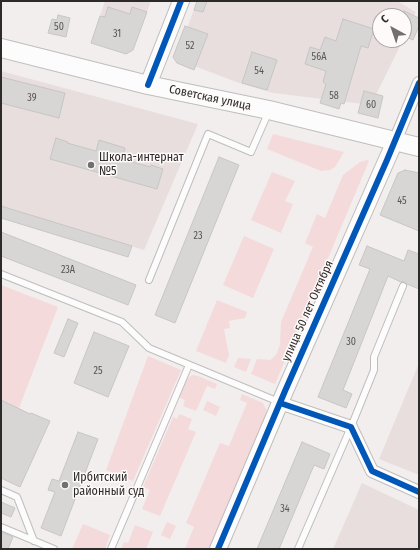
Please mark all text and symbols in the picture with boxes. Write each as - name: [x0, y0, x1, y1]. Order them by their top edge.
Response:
- north arrow: [372, 8, 412, 48]
- text: С: [378, 12, 391, 26]
- house number: 50: [54, 21, 64, 33]
- house number: 31: [113, 28, 121, 40]
- house number: 52: [186, 40, 194, 52]
- house number: 56А: [312, 51, 326, 63]
- house number: 54: [254, 65, 264, 77]
- street label: Советская улица: [168, 82, 252, 114]
- house number: 58: [329, 90, 339, 102]
- house number: 39: [27, 92, 37, 104]
- house number: 60: [366, 99, 376, 111]
- place label: Школа-интернат №5: [99, 151, 184, 179]
- marker: Школа-интернат №5: [86, 160, 96, 170]
- house number: 45: [397, 195, 407, 207]
- house number: 23: [194, 230, 202, 242]
- street label: улица 50 лет Октября: [279, 258, 337, 364]
- house number: 23А: [61, 264, 75, 276]
- house number: 30: [346, 336, 356, 348]
- house number: 25: [94, 365, 102, 377]
- place label: Ирбитский районный суд: [73, 471, 144, 499]
- marker: Ирбитский районный суд: [60, 480, 70, 490]
- house number: 34: [280, 503, 290, 515]

